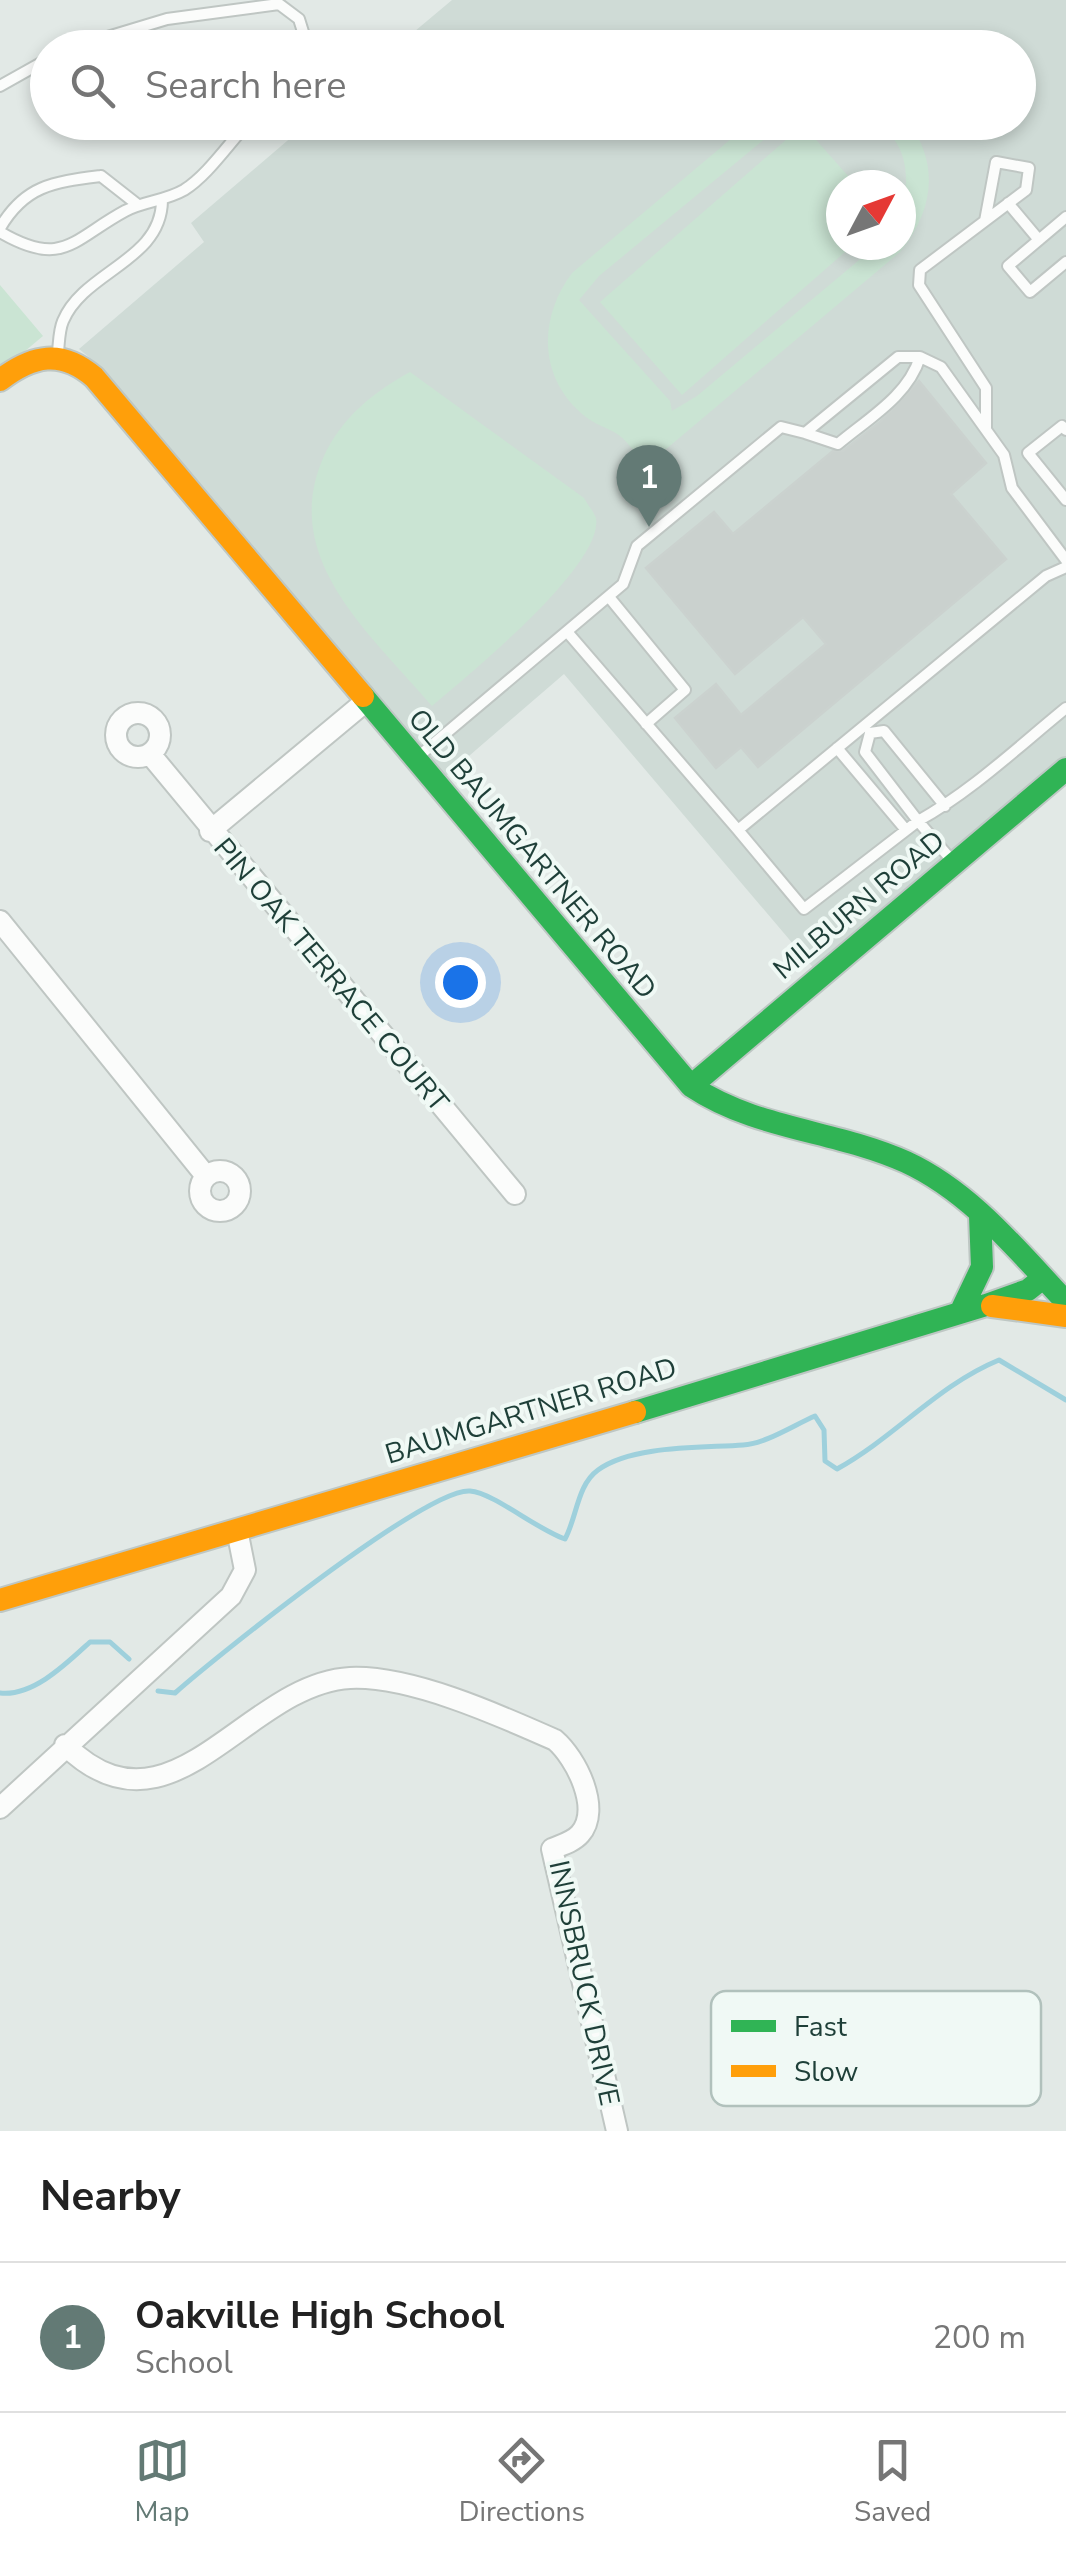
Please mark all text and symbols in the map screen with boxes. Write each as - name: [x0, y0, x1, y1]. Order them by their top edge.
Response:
- search box: [30, 30, 1036, 140]
- icon: search: [65, 58, 120, 113]
- text: Search here: [145, 60, 346, 111]
- north arrow: [826, 170, 916, 260]
- pin: 1: [616, 444, 682, 527]
- street label: OLD BAUMGARTNER ROAD: [399, 701, 665, 1007]
- street label: MILBURN ROAD: [765, 822, 953, 988]
- street label: PIN OAK TERRACE COURT: [205, 830, 457, 1120]
- your location: [435, 957, 486, 1008]
- street label: BAUMGARTNER ROAD: [381, 1349, 681, 1473]
- street label: INNSBRUCK DRIVE: [539, 1857, 629, 2109]
- legend: [711, 1991, 1041, 2106]
- text: Fast: [794, 2008, 847, 2046]
- text: Slow: [794, 2053, 858, 2091]
- text: Nearby: [40, 2168, 181, 2225]
- text: Oakville High School: [135, 2290, 504, 2341]
- text: 1: [63, 2316, 82, 2359]
- text: 200 m: [933, 2316, 1026, 2359]
- text: School: [135, 2341, 233, 2384]
- tab: Map: [135, 2433, 190, 2531]
- tab: Directions: [459, 2433, 585, 2531]
- tab: Saved: [854, 2433, 931, 2531]

